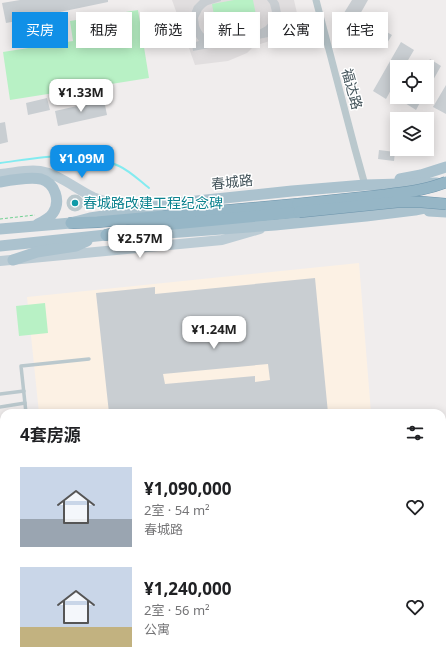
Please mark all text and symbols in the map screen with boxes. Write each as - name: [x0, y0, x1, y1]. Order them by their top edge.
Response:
- chip: 买房: [12, 12, 68, 48]
- chip: 租房: [76, 12, 132, 48]
- chip: 筛选: [140, 12, 196, 48]
- chip: 新上: [204, 12, 260, 48]
- chip: 公寓: [268, 12, 324, 48]
- chip: 住宅: [332, 12, 388, 48]
- map controls: [390, 60, 434, 156]
- button: locate: [390, 60, 434, 104]
- street label: 福达路: [338, 66, 367, 112]
- pin: ¥1.33M: [48, 79, 114, 113]
- text: ¥1.33M: [58, 83, 104, 101]
- button: layers: [390, 112, 434, 156]
- pin: ¥1.09M: [49, 145, 115, 179]
- text: ¥1.09M: [59, 149, 105, 167]
- street label: 春城路: [210, 170, 254, 193]
- place label: 春城路改建工程纪念碑: [83, 193, 223, 212]
- marker: 春城路改建工程纪念碑: [70, 198, 80, 208]
- pin: ¥2.57M: [107, 225, 173, 259]
- text: ¥2.57M: [117, 229, 163, 247]
- pin: ¥1.24M: [181, 316, 247, 350]
- text: ¥1.24M: [191, 320, 237, 338]
- icon: filters: [404, 422, 426, 444]
- text: 4套房源: [20, 423, 81, 446]
- text: ¥1,090,000: [144, 477, 231, 500]
- icon: home: [52, 483, 100, 531]
- icon: heart: [404, 496, 426, 518]
- text: 2室 · 54 m²: [144, 501, 210, 519]
- text: 春城路: [144, 520, 183, 538]
- text: ¥1,240,000: [144, 577, 231, 600]
- icon: home: [52, 583, 100, 631]
- icon: heart: [404, 596, 426, 618]
- text: 2室 · 56 m²: [144, 601, 210, 619]
- text: 公寓: [144, 620, 170, 638]

